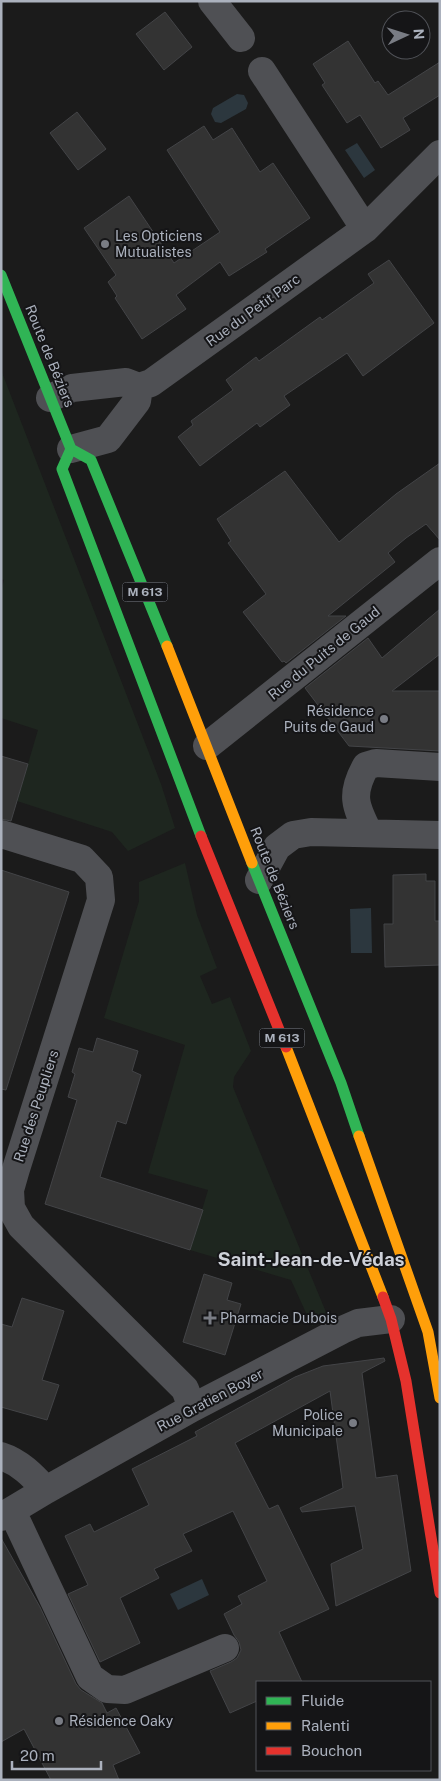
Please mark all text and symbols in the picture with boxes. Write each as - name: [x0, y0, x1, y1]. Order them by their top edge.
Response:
- north arrow: [381, 10, 431, 60]
- text: N: [411, 28, 427, 40]
- place label: Les Opticiens Mutualistes: [115, 228, 202, 260]
- marker: Les Opticiens Mutualistes: [99, 238, 111, 250]
- street label: Rue du Petit Parc: [203, 271, 303, 349]
- street label: Route de Béziers: [22, 302, 78, 410]
- road number: M 613: [122, 582, 168, 602]
- street label: Rue du Puits de Gaud: [265, 603, 383, 703]
- place label: Résidence Puits de Gaud: [284, 703, 374, 735]
- marker: Résidence Puits de Gaud: [378, 713, 390, 725]
- street label: Route de Béziers: [247, 824, 303, 932]
- road number: M 613: [260, 1028, 304, 1048]
- street label: Rue des Peupliers: [10, 1048, 62, 1164]
- district label: Saint-Jean-de-Védas: [217, 1248, 405, 1270]
- place label: Pharmacie Dubois: [220, 1310, 337, 1326]
- marker: Pharmacie Dubois: [204, 1312, 216, 1324]
- street label: Rue Gratien Boyer: [154, 1365, 266, 1435]
- place label: Police Municipale: [272, 1407, 343, 1439]
- marker: Police Municipale: [347, 1417, 359, 1429]
- legend: [256, 1681, 431, 1771]
- text: Fluide: [301, 1692, 344, 1709]
- place label: Résidence Oaky: [69, 1713, 174, 1729]
- marker: Résidence Oaky: [53, 1715, 65, 1727]
- text: Ralenti: [301, 1717, 350, 1734]
- scale bar: [12, 1738, 101, 1770]
- text: Bouchon: [301, 1742, 362, 1759]
- text: 20 m: [20, 1747, 55, 1764]

